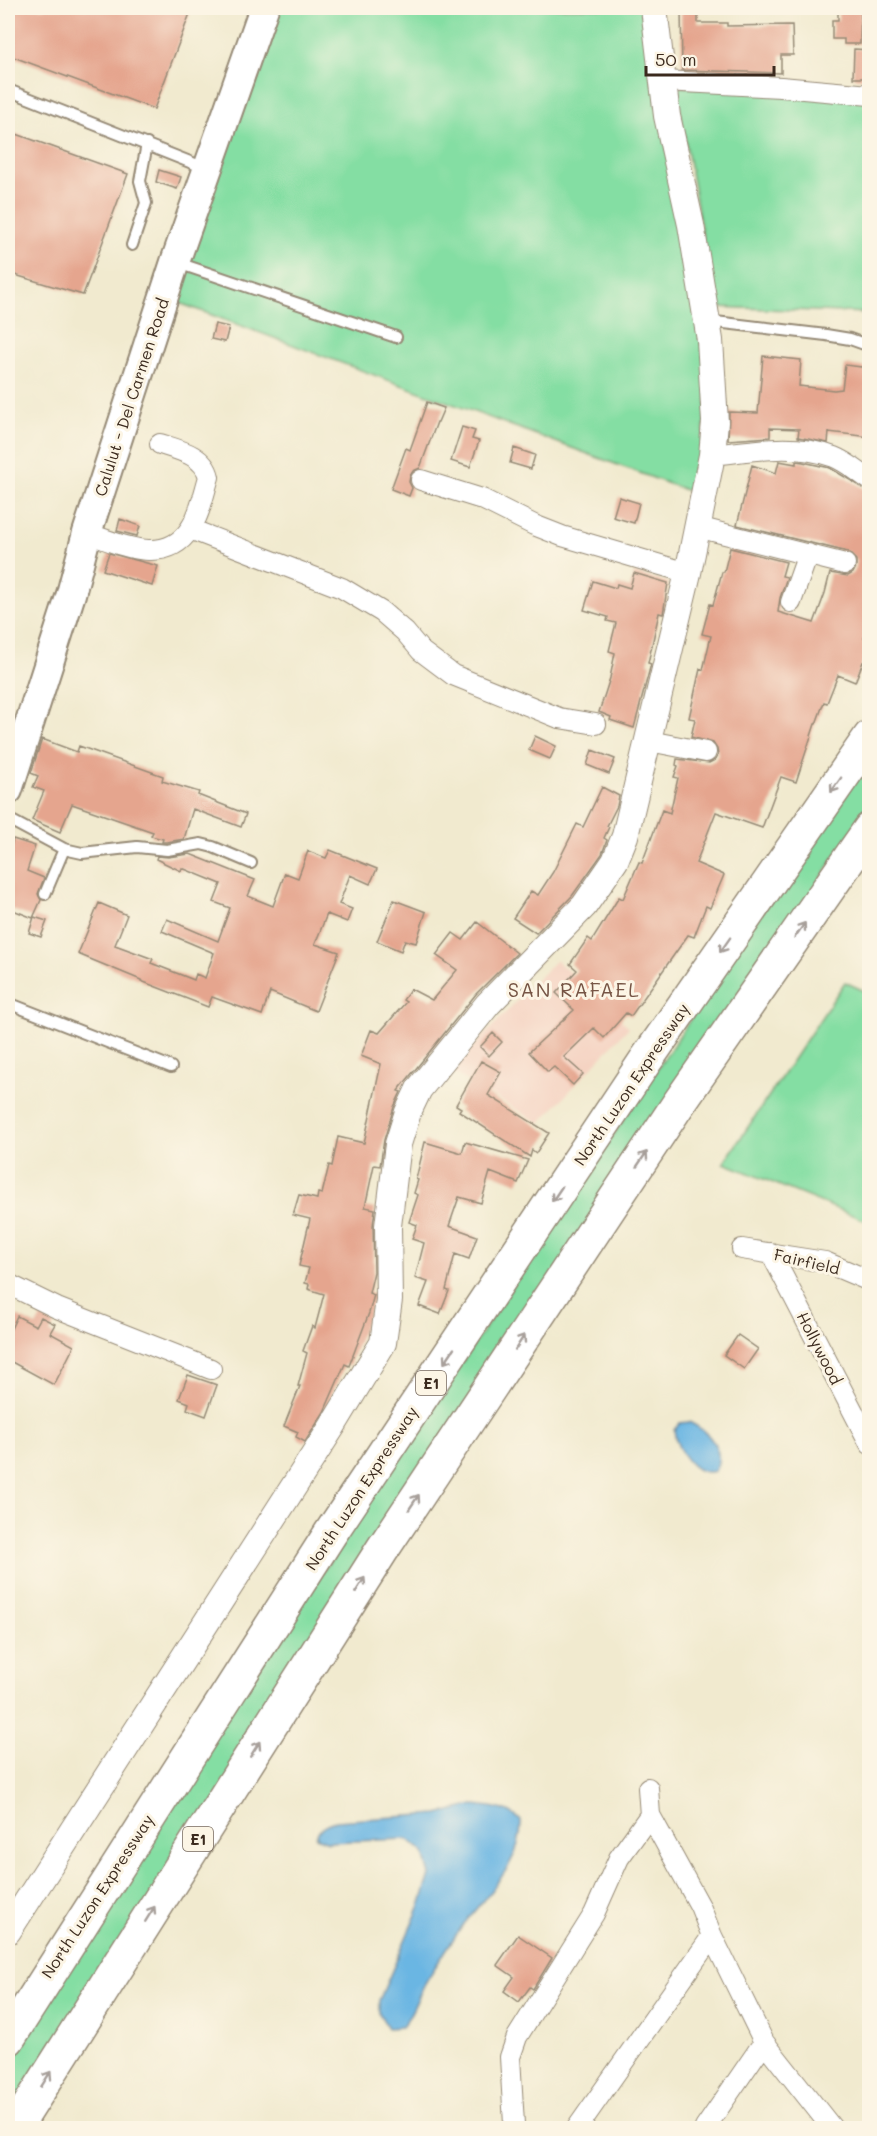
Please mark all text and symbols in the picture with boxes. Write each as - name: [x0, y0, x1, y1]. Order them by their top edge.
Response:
- scale bar: [646, 39, 774, 77]
- text: 50 m: [655, 47, 697, 71]
- street label: Calulut - Del Carmen Road: [89, 295, 173, 499]
- one-way arrow: [830, 777, 842, 793]
- one-way arrow: [794, 922, 806, 938]
- one-way arrow: [719, 937, 731, 953]
- district label: SAN RAFAEL: [508, 976, 640, 1002]
- street label: North Luzon Expressway: [569, 999, 693, 1169]
- one-way arrow: [635, 1151, 648, 1168]
- one-way arrow: [551, 1185, 563, 1201]
- street label: Fairfield: [772, 1243, 842, 1279]
- street label: Hollywood: [793, 1308, 847, 1388]
- one-way arrow: [514, 1334, 526, 1350]
- one-way arrow: [442, 1347, 454, 1364]
- road number: E1: [416, 1371, 446, 1395]
- street label: North Luzon Expressway: [300, 1402, 422, 1574]
- one-way arrow: [408, 1494, 420, 1510]
- one-way arrow: [354, 1577, 366, 1594]
- one-way arrow: [249, 1742, 261, 1758]
- street label: North Luzon Expressway: [36, 1810, 158, 1982]
- road number: E1: [183, 1827, 213, 1851]
- one-way arrow: [145, 1906, 157, 1923]
- one-way arrow: [41, 2071, 53, 2088]

